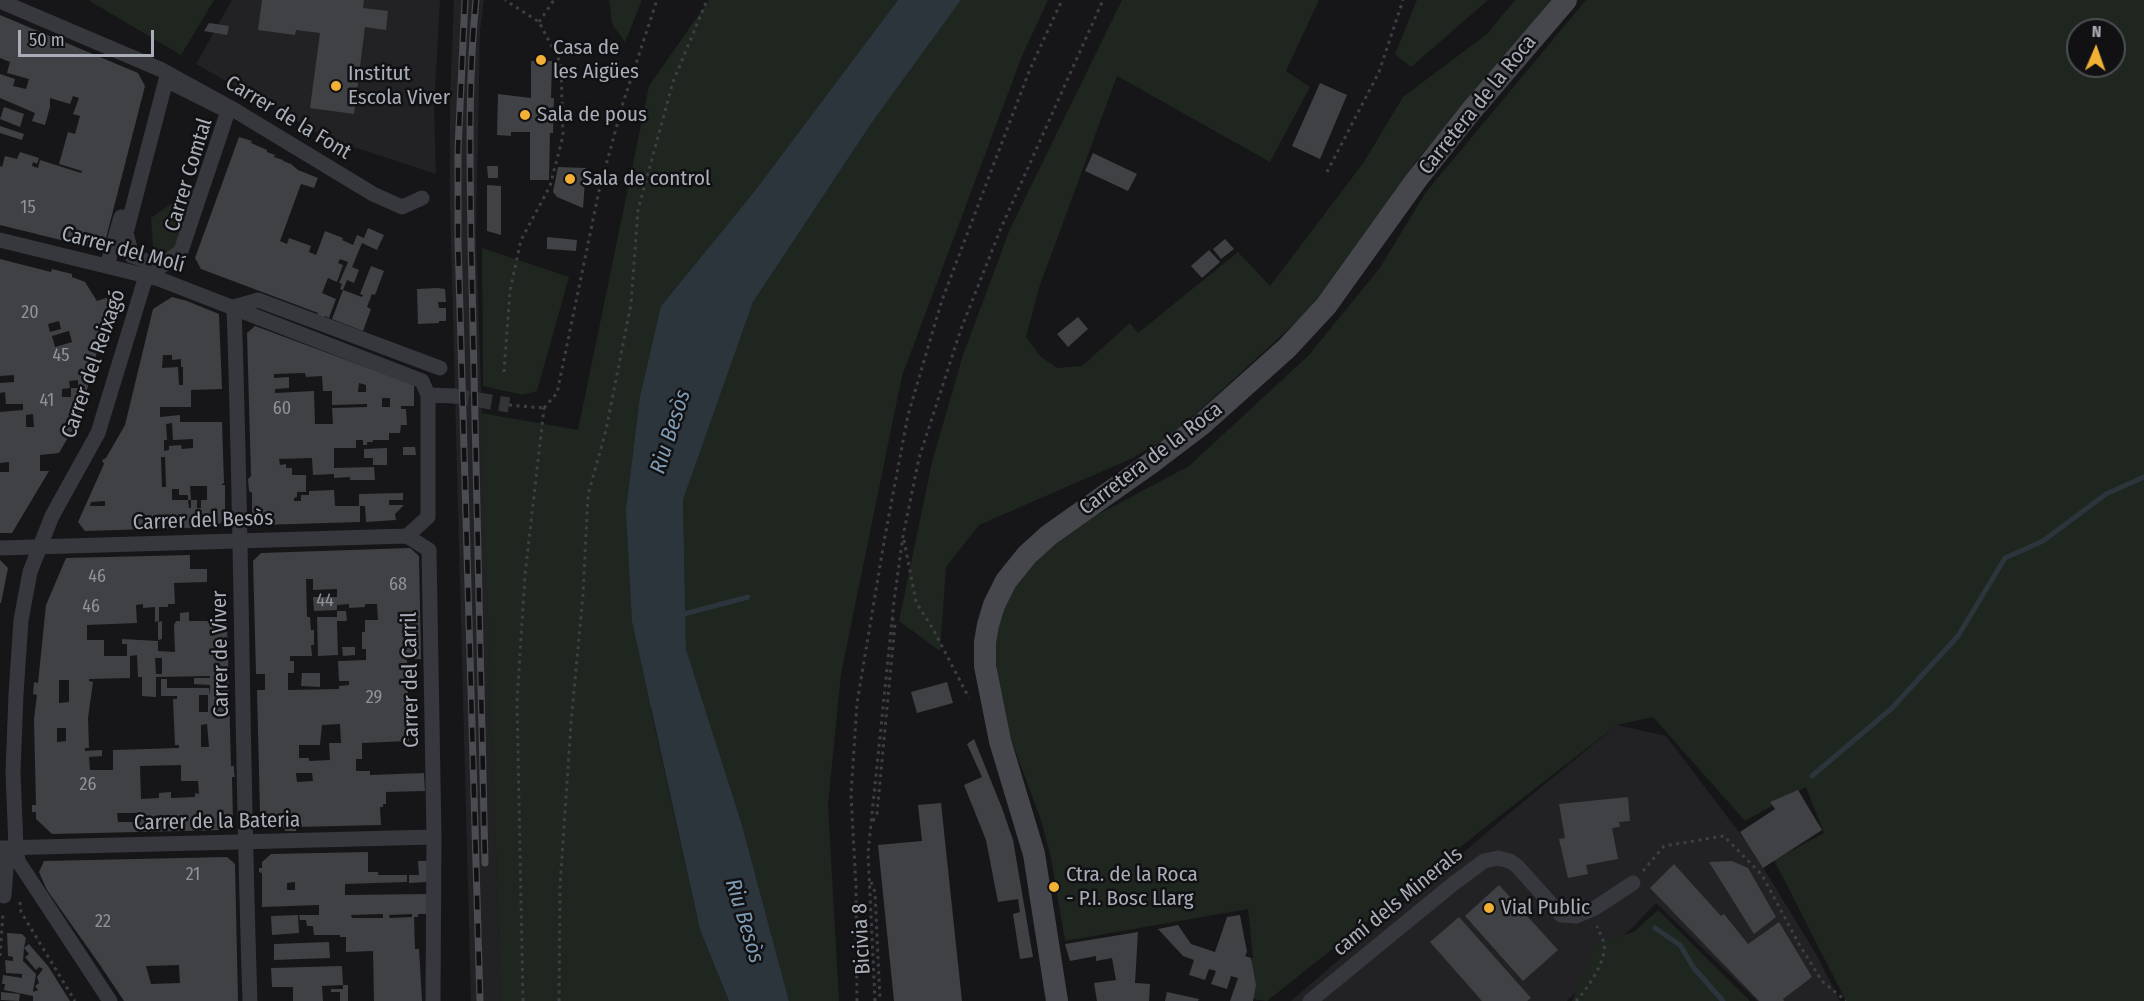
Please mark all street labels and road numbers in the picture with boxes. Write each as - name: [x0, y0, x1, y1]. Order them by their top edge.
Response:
- street label: Carretera de la Roca: [1414, 30, 1542, 180]
- street label: Carrer de la Font: [221, 71, 355, 165]
- street label: Carrer Comtal: [160, 115, 218, 235]
- street label: Carrer del Molí: [59, 221, 187, 279]
- street label: Carrer del Reixagó: [57, 286, 131, 442]
- street label: Carretera de la Roca: [1075, 397, 1227, 521]
- street label: Carrer del Besòs: [132, 506, 274, 536]
- street label: Carrer de Viver: [207, 590, 235, 718]
- street label: Carrer del Carril: [397, 612, 425, 748]
- street label: Carrer de la Bateria: [134, 808, 300, 836]
- street label: camí dels Minerals: [1328, 842, 1468, 962]
- street label: Bicivia 8: [848, 903, 876, 975]

